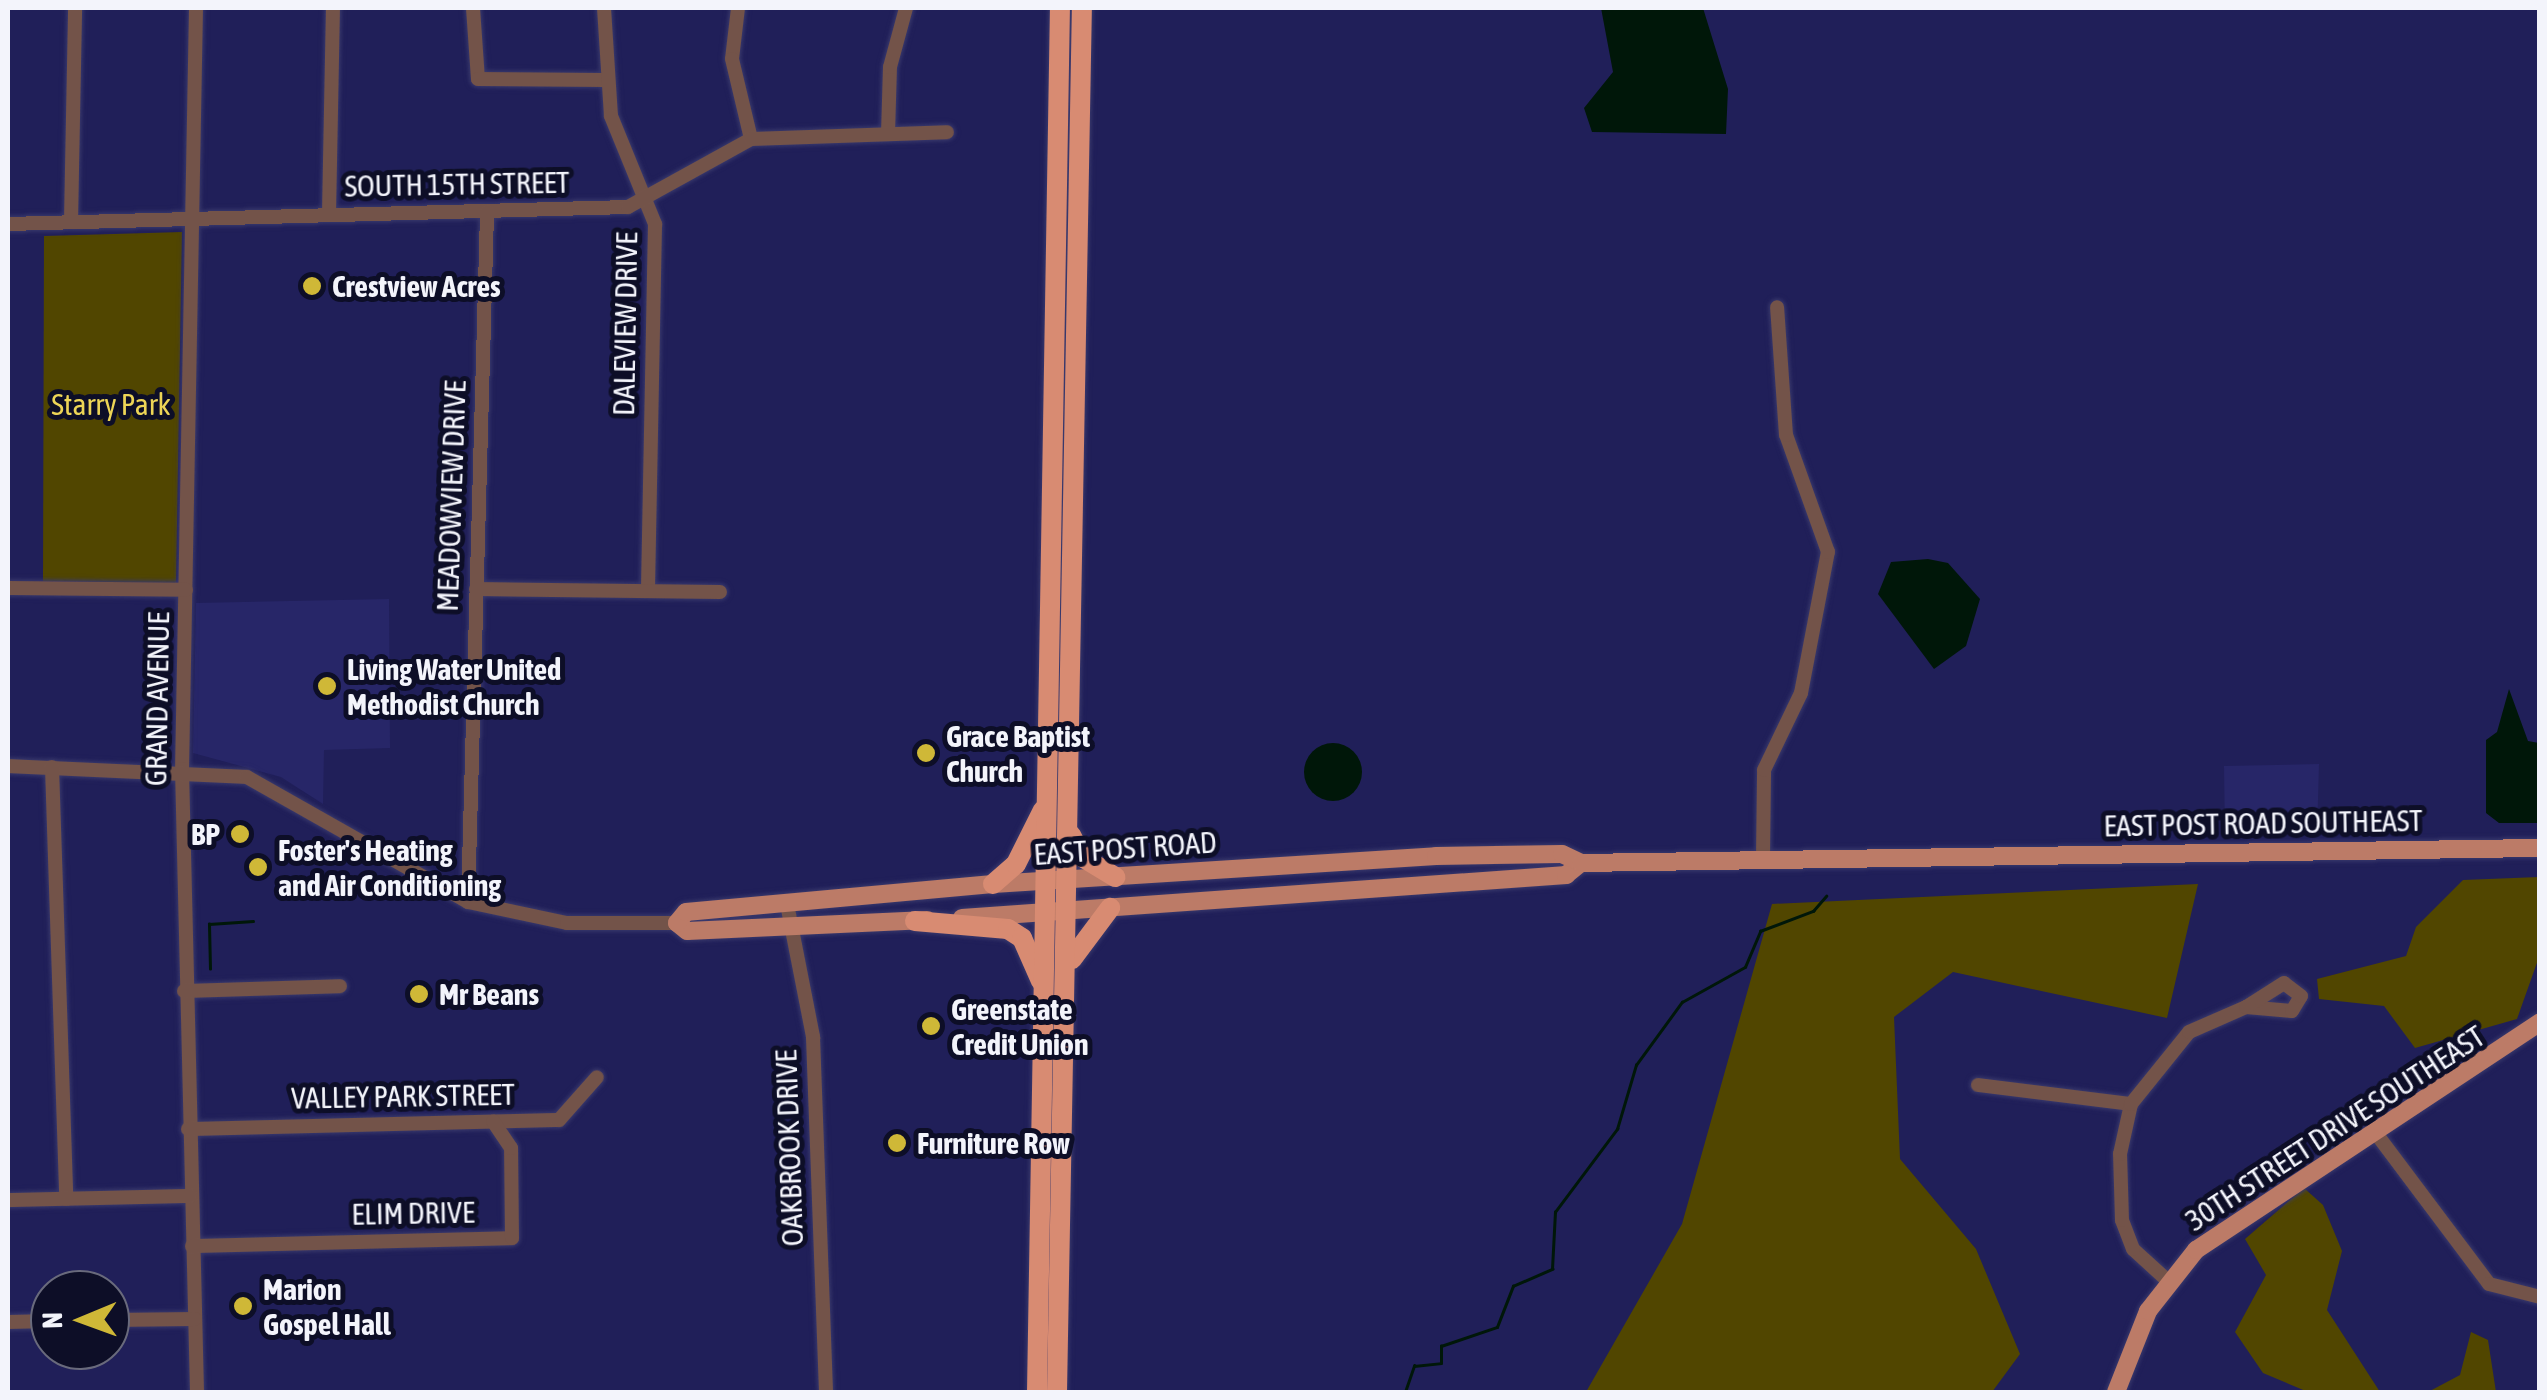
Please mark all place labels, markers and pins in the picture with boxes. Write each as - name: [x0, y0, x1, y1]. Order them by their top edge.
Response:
- place label: Crestview Acres: [332, 268, 501, 304]
- marker: Crestview Acres: [301, 275, 323, 297]
- place label: Living Water United Methodist Church: [347, 651, 561, 722]
- marker: Living Water United Methodist Church: [316, 675, 338, 697]
- place label: Grace Baptist Church: [946, 718, 1090, 788]
- marker: Grace Baptist Church: [915, 742, 937, 764]
- place label: BP: [191, 816, 220, 852]
- marker: BP: [229, 823, 251, 845]
- place label: Foster's Heating and Air Conditioning: [278, 832, 501, 902]
- marker: Foster's Heating and Air Conditioning: [247, 856, 269, 878]
- place label: Mr Beans: [439, 976, 539, 1012]
- marker: Mr Beans: [408, 983, 430, 1005]
- place label: Greenstate Credit Union: [951, 991, 1088, 1062]
- marker: Greenstate Credit Union: [920, 1015, 942, 1037]
- place label: Furniture Row: [917, 1125, 1070, 1161]
- marker: Furniture Row: [886, 1132, 908, 1154]
- place label: Marion Gospel Hall: [263, 1271, 391, 1342]
- marker: Marion Gospel Hall: [232, 1295, 254, 1317]

